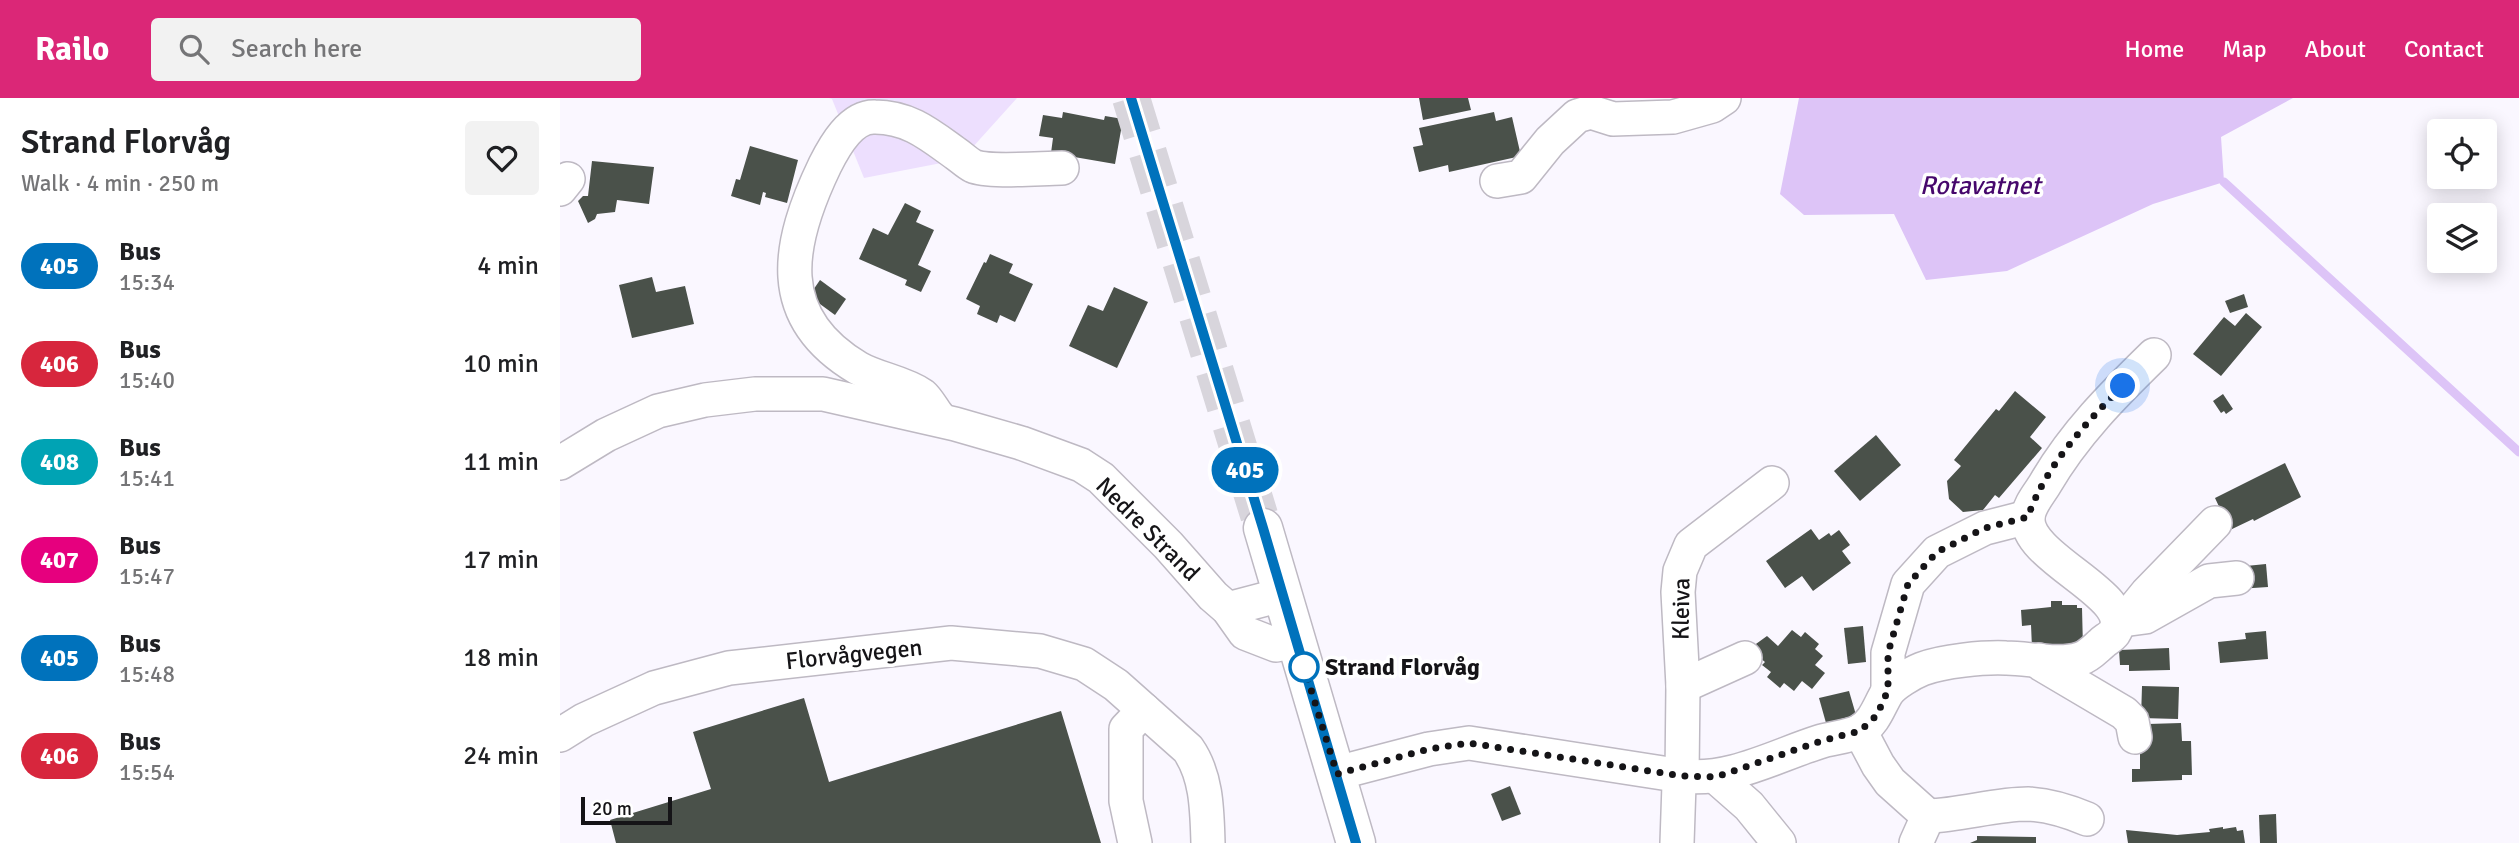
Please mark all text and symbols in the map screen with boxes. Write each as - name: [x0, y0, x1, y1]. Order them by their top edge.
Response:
- search box: [151, 18, 641, 81]
- text: Railo: [35, 29, 109, 70]
- icon: search: [175, 30, 213, 68]
- text: Search here: [231, 33, 362, 65]
- text: Home: [2124, 34, 2184, 64]
- text: Map: [2222, 34, 2267, 64]
- text: About: [2305, 34, 2366, 64]
- text: Contact: [2404, 34, 2484, 64]
- map controls: [2427, 119, 2497, 273]
- button: locate: [2427, 119, 2497, 189]
- button: heart: [465, 121, 539, 195]
- text: Strand Florvåg: [21, 122, 231, 163]
- text: Walk · 4 min · 250 m: [21, 169, 219, 198]
- water label: Rotavatnet: [1920, 170, 2043, 202]
- button: layers: [2427, 203, 2497, 273]
- text: Bus: [119, 236, 161, 268]
- text: 4 min: [477, 250, 539, 282]
- text: 405: [40, 251, 79, 281]
- text: 15:34: [119, 268, 175, 297]
- text: Bus: [119, 334, 161, 366]
- text: 10 min: [463, 348, 539, 380]
- text: 406: [40, 349, 79, 379]
- text: 15:40: [119, 366, 175, 395]
- your location: [2105, 368, 2140, 403]
- text: Bus: [119, 432, 161, 464]
- text: 11 min: [463, 446, 539, 478]
- text: 408: [40, 447, 79, 477]
- line badge: 405: [1205, 447, 1285, 493]
- text: 405: [1226, 455, 1264, 485]
- text: 15:41: [119, 464, 175, 493]
- street label: Nedre Strand: [1090, 471, 1206, 587]
- text: Bus: [119, 530, 161, 562]
- text: 17 min: [463, 544, 539, 576]
- text: 407: [40, 545, 79, 575]
- text: 15:47: [119, 562, 175, 591]
- street label: Kleiva: [1665, 578, 1697, 640]
- text: Bus: [119, 628, 161, 660]
- street label: Florvågvegen: [784, 632, 924, 676]
- text: 18 min: [463, 642, 539, 674]
- text: 405: [40, 643, 79, 673]
- marker: Strand Florvåg: [1289, 652, 1319, 682]
- place label: Strand Florvåg: [1325, 652, 1480, 682]
- text: 15:48: [119, 660, 175, 689]
- text: Bus: [119, 726, 161, 758]
- text: 24 min: [463, 740, 539, 772]
- text: 406: [40, 741, 79, 771]
- text: 15:54: [119, 758, 175, 787]
- scale bar: [581, 794, 672, 826]
- text: 20 m: [592, 797, 632, 821]

